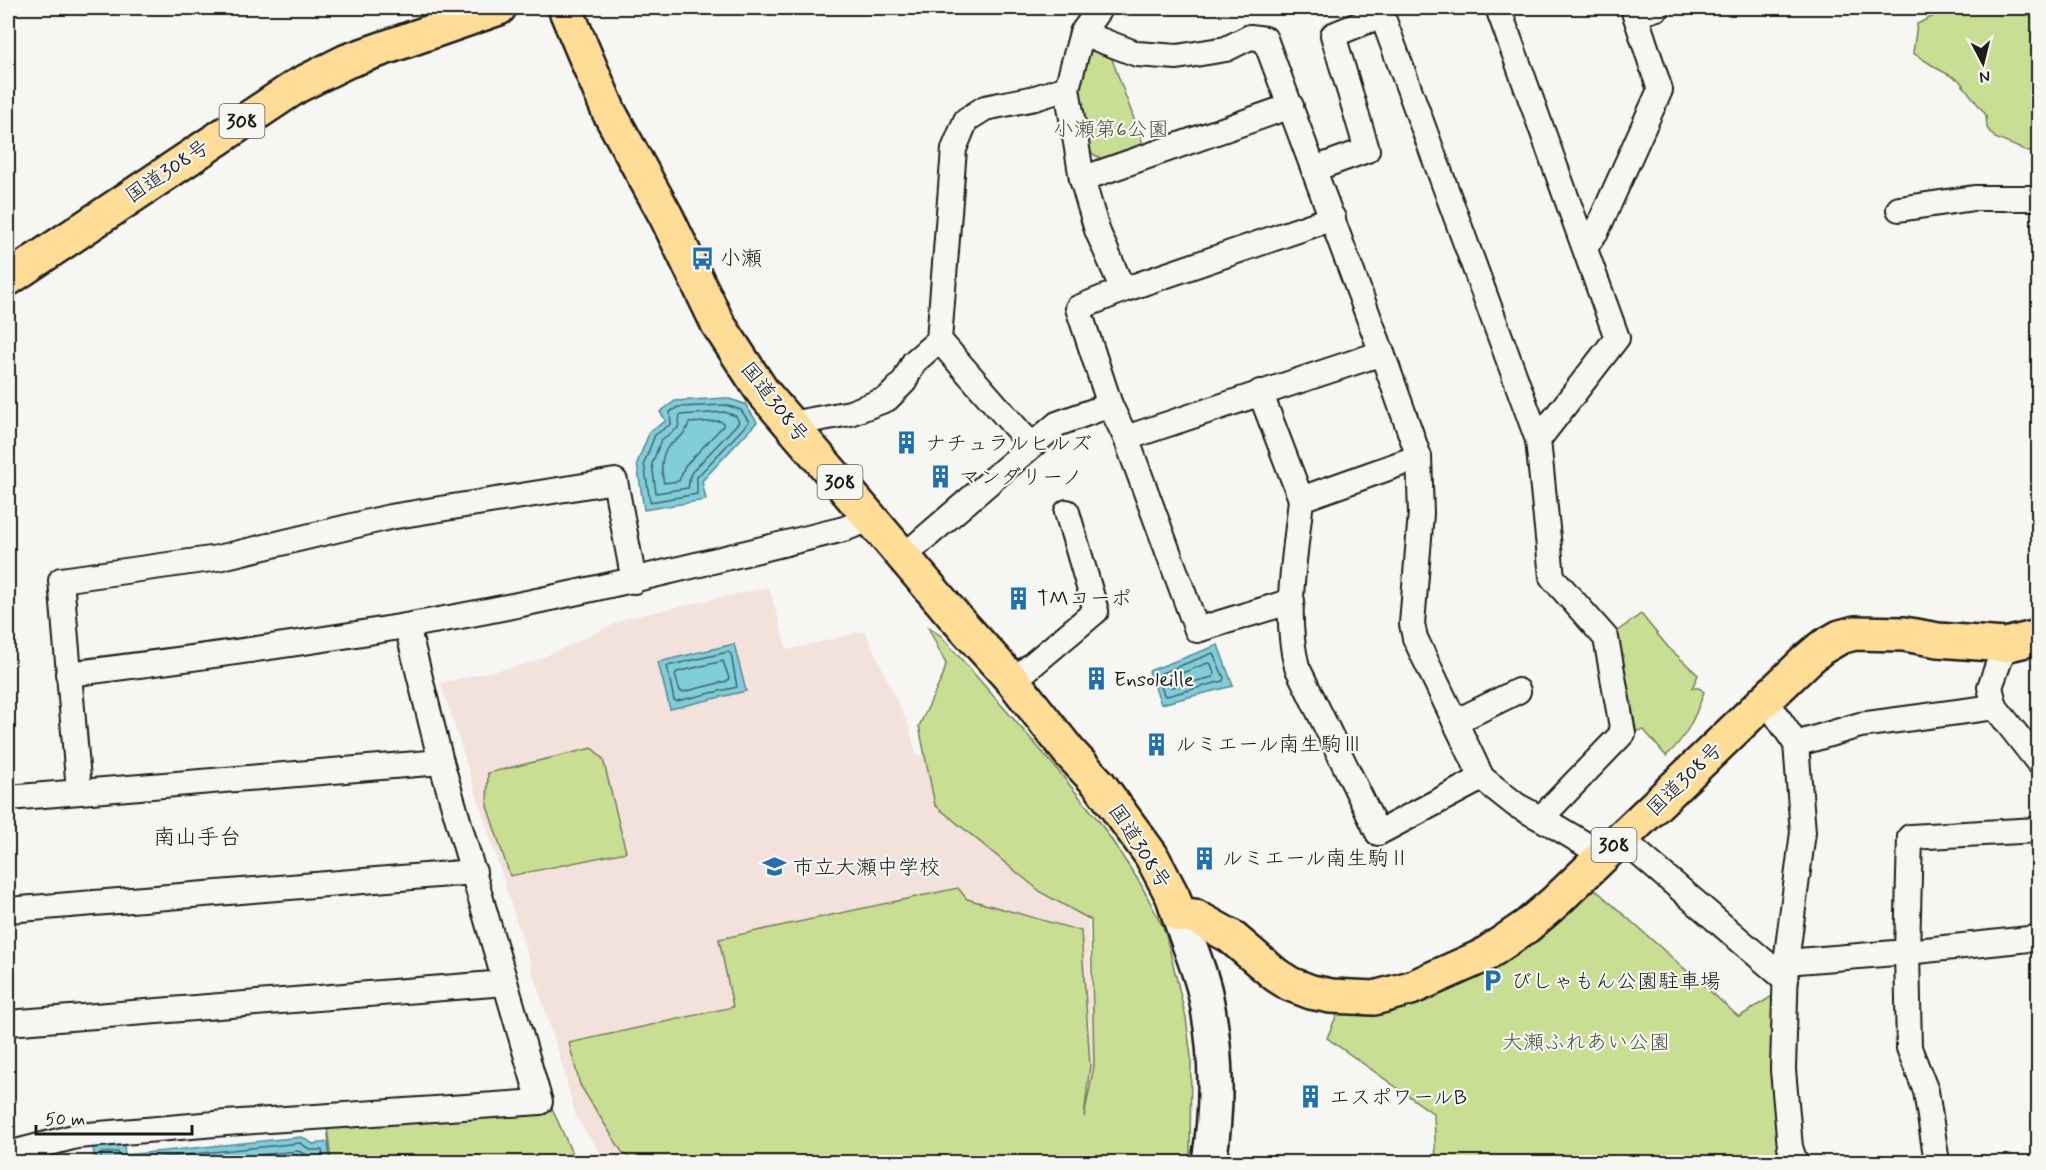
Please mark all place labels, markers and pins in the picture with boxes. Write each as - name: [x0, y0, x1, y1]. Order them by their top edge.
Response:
- bus stop icon: 小瀬: [689, 245, 715, 271]
- place label: 小瀬: [720, 245, 762, 273]
- building icon: ナチュラルヒルズ: [894, 430, 920, 456]
- place label: ナチュラルヒルズ: [925, 430, 1092, 458]
- building icon: マンダリーノ: [928, 464, 954, 490]
- place label: マンダリーノ: [959, 464, 1082, 492]
- building icon: TMコーポ: [1006, 585, 1032, 611]
- place label: TMコーポ: [1037, 585, 1132, 613]
- building icon: Ensoleille: [1083, 666, 1109, 692]
- place label: Ensoleille: [1114, 666, 1194, 694]
- building icon: ルミエール南生駒Ⅲ: [1144, 731, 1170, 757]
- place label: ルミエール南生駒Ⅲ: [1175, 731, 1363, 759]
- building icon: ルミエール南生駒Ⅱ: [1191, 845, 1217, 871]
- place label: ルミエール南生駒Ⅱ: [1222, 845, 1410, 873]
- school or university icon: 市立大瀬中学校: [762, 854, 788, 880]
- place label: 市立大瀬中学校: [793, 854, 940, 882]
- parking icon: びしゃもん公園駐車場: [1480, 968, 1506, 994]
- place label: びしゃもん公園駐車場: [1511, 968, 1721, 996]
- building icon: エスポワールB: [1298, 1084, 1324, 1110]
- place label: エスポワールB: [1329, 1084, 1467, 1112]

